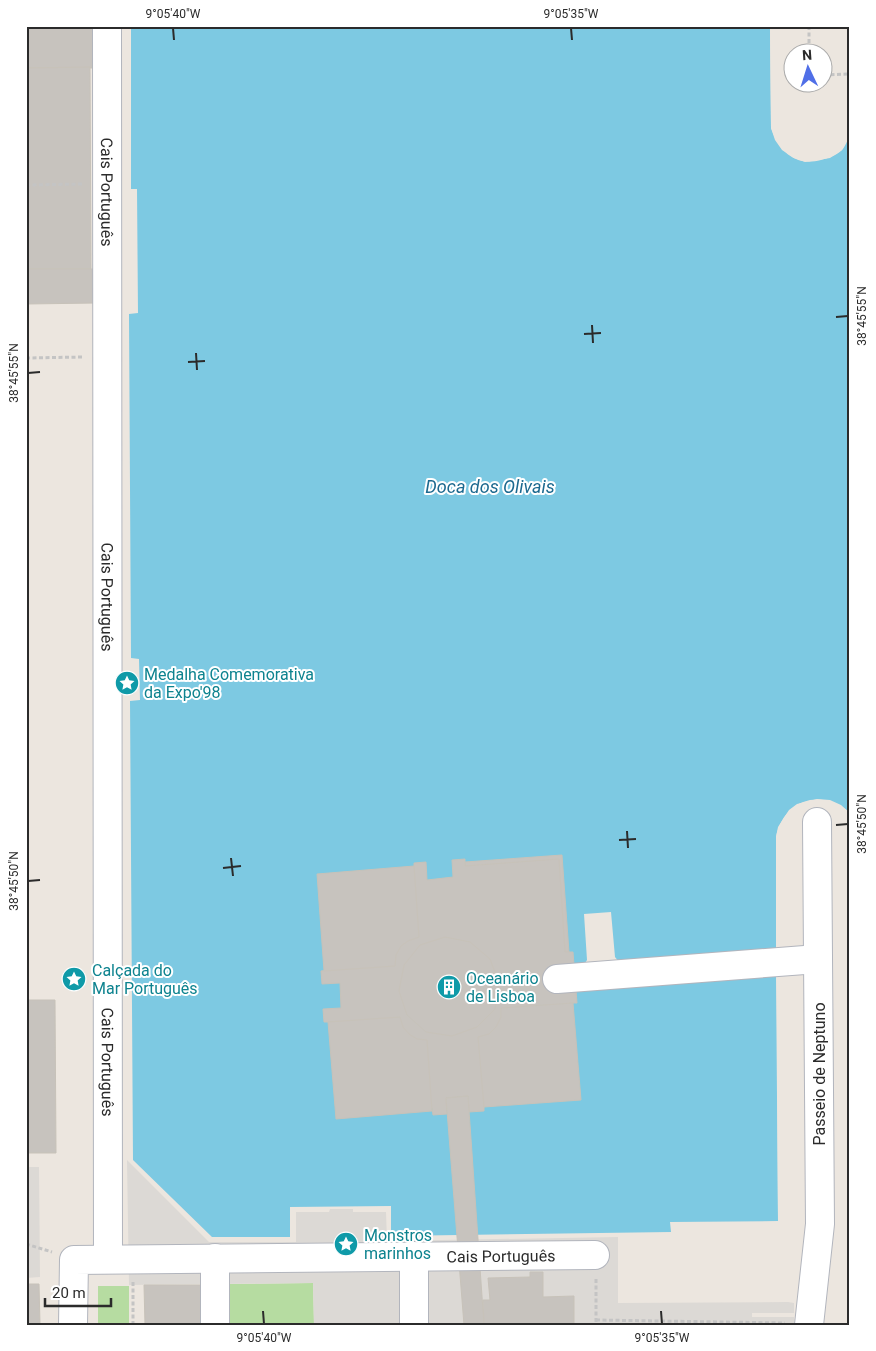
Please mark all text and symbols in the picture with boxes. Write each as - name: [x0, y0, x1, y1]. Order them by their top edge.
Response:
- text: 9°05'40"W: [146, 7, 201, 21]
- text: 9°05'35"W: [544, 7, 599, 21]
- north arrow: [784, 42, 834, 92]
- text: N: [802, 47, 813, 63]
- street label: Cais Português: [98, 138, 117, 246]
- text: 38°45'55"N: [855, 286, 869, 346]
- text: 38°45'55"N: [7, 343, 21, 403]
- water label: Doca dos Olivais: [425, 476, 555, 497]
- street label: Cais Português: [98, 543, 117, 651]
- place label: Medalha Comemorativa da Expo'98: [144, 665, 314, 702]
- place icon: Medalha Comemorativa da Expo'98: [114, 670, 140, 696]
- text: 38°45'50"N: [855, 794, 869, 854]
- text: 38°45'50"N: [7, 851, 21, 911]
- place label: Calçada do Mar Português: [92, 961, 198, 998]
- place icon: Calçada do Mar Português: [61, 966, 87, 992]
- place label: Oceanário de Lisboa: [466, 969, 539, 1006]
- building icon: Oceanário de Lisboa: [436, 974, 462, 1000]
- street label: Passeio de Neptuno: [810, 1002, 829, 1146]
- street label: Cais Português: [98, 1008, 117, 1116]
- place label: Monstros marinhos: [364, 1226, 432, 1263]
- place icon: Monstros marinhos: [333, 1231, 359, 1257]
- street label: Cais Português: [446, 1246, 555, 1266]
- scale bar: [45, 1276, 111, 1308]
- text: 20 m: [52, 1284, 86, 1302]
- text: 9°05'40"W: [237, 1331, 292, 1345]
- text: 9°05'35"W: [635, 1331, 690, 1345]

